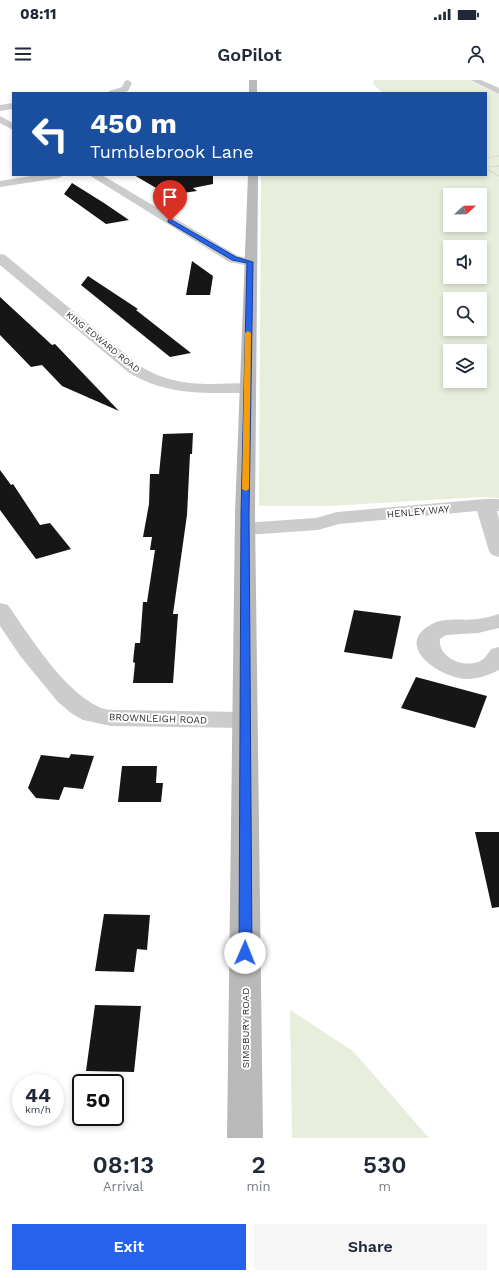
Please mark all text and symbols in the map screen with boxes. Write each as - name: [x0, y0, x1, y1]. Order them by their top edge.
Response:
- text: 08:11: [20, 5, 57, 23]
- icon: menu: [12, 43, 34, 65]
- icon: person: [465, 43, 487, 65]
- text: GoPilot: [217, 44, 282, 65]
- text: 450 m: [90, 107, 177, 140]
- icon: left: [24, 108, 76, 160]
- text: Tumblebrook Lane: [90, 141, 254, 162]
- pin: [153, 180, 187, 221]
- icon: arrive: [159, 186, 181, 208]
- north arrow: [443, 188, 487, 232]
- map controls: [443, 188, 487, 388]
- button: sound: [443, 240, 487, 284]
- button: search: [443, 292, 487, 336]
- street label: KING EDWARD ROAD: [64, 309, 142, 375]
- button: layers: [443, 344, 487, 388]
- street label: HENLEY WAY: [386, 503, 450, 520]
- street label: BROWNLEIGH ROAD: [109, 711, 207, 726]
- position arrow: [224, 932, 266, 974]
- street label: SIMSBURY ROAD: [240, 988, 251, 1068]
- speed limit sign: 50: [72, 1074, 124, 1126]
- text: 44: [25, 1083, 51, 1107]
- text: km/h: [25, 1104, 51, 1115]
- text: 08:13: [93, 1151, 154, 1179]
- text: 2: [251, 1151, 266, 1179]
- text: 530: [363, 1151, 406, 1179]
- text: Arrival: [103, 1179, 144, 1194]
- text: min: [247, 1179, 271, 1194]
- text: m: [379, 1179, 391, 1194]
- button: Exit: [12, 1224, 246, 1270]
- button: Share: [254, 1224, 487, 1270]

